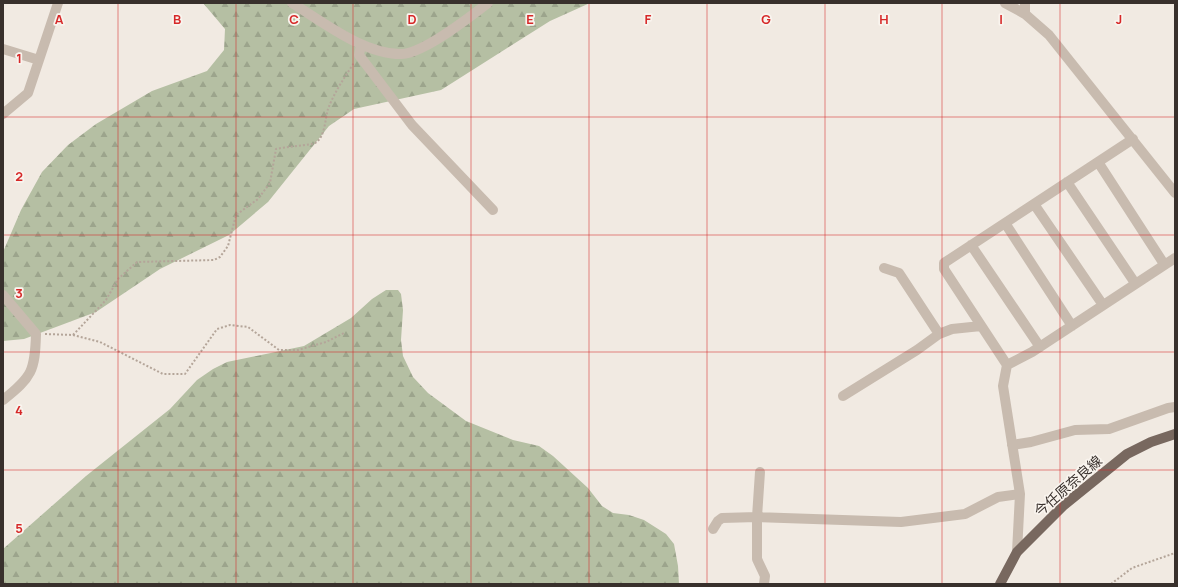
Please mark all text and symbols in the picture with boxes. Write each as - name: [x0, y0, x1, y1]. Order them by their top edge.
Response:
- text: A: [55, 10, 64, 28]
- text: B: [173, 10, 181, 28]
- text: C: [289, 10, 299, 28]
- text: D: [407, 10, 417, 28]
- text: E: [526, 10, 534, 28]
- text: F: [645, 10, 652, 28]
- text: G: [761, 10, 771, 28]
- text: H: [879, 10, 889, 28]
- text: I: [999, 10, 1003, 28]
- text: J: [1116, 10, 1122, 28]
- text: 1: [16, 49, 22, 67]
- text: 2: [15, 167, 23, 185]
- text: 3: [15, 284, 23, 302]
- text: 4: [15, 401, 23, 419]
- street label: 今任原奈良線: [1030, 451, 1106, 520]
- text: 5: [15, 519, 23, 537]

